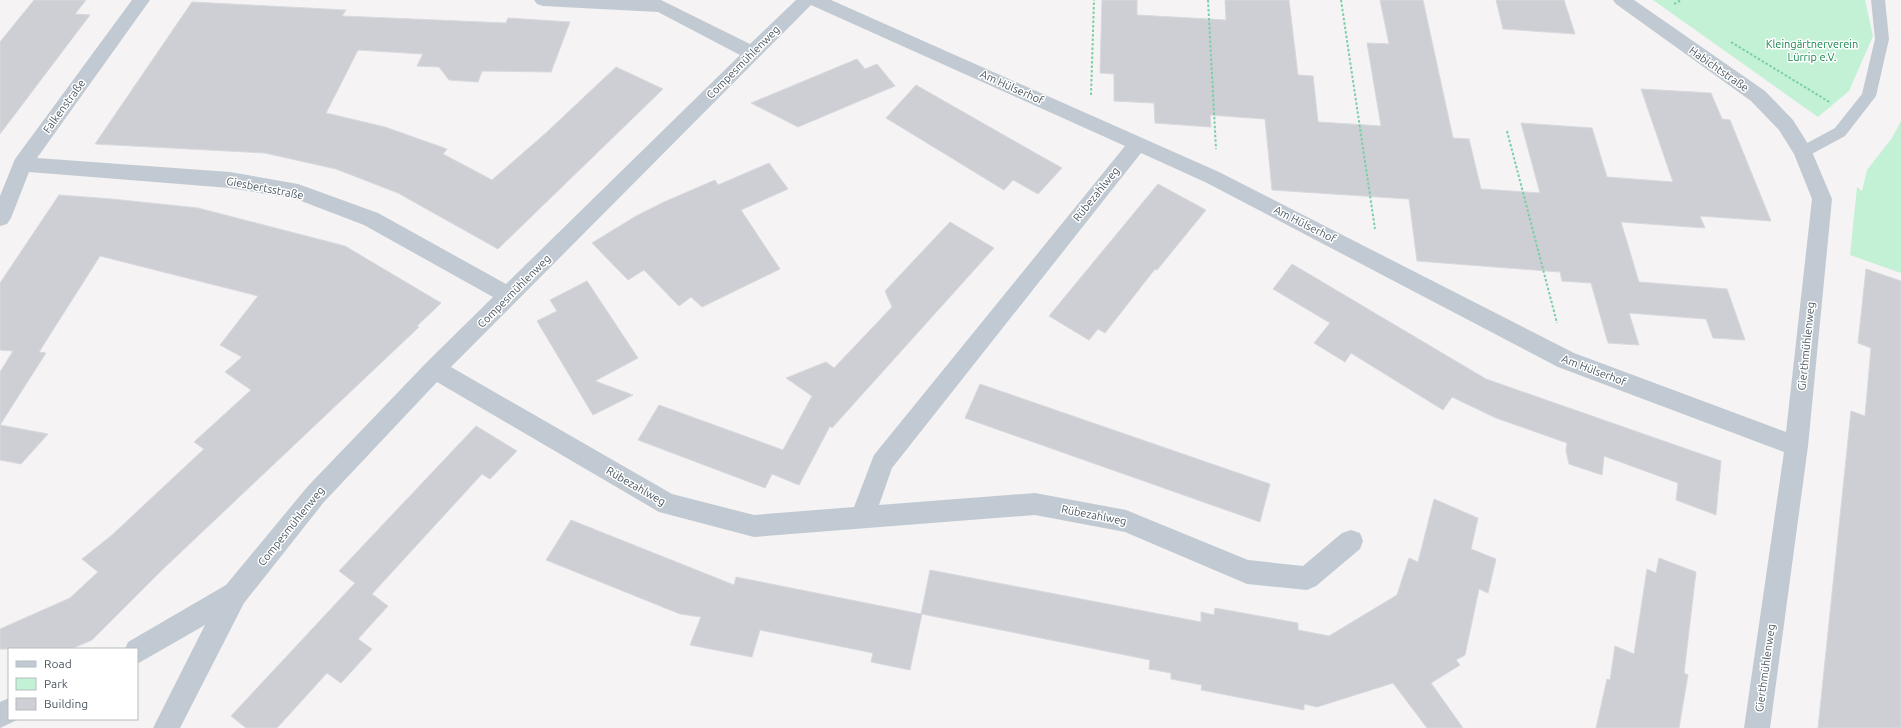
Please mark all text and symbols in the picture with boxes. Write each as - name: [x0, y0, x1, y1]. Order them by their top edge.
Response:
- street label: Compesmühlenweg: [704, 23, 782, 101]
- park label: Kleingärtnerverein Lürrip e.V.: [1766, 38, 1858, 63]
- street label: Habichtstraße: [1687, 44, 1751, 94]
- street label: Am Hülserhof: [979, 68, 1046, 107]
- street label: Falkenstraße: [41, 77, 87, 135]
- street label: Rübezahlweg: [1070, 164, 1122, 224]
- street label: Giesbertsstraße: [225, 175, 305, 201]
- street label: Am Hülserhof: [1272, 203, 1339, 245]
- street label: Compesmühlenweg: [475, 252, 553, 330]
- street label: Gierthmühlenweg: [1795, 301, 1817, 391]
- street label: Am Hülserhof: [1560, 352, 1629, 388]
- street label: Rübezahlweg: [604, 464, 668, 508]
- street label: Compesmühlenweg: [255, 484, 327, 568]
- street label: Rübezahlweg: [1060, 503, 1128, 527]
- street label: Gierthmühlenweg: [1753, 623, 1777, 713]
- legend: [8, 648, 138, 720]
- text: Road: [44, 657, 72, 670]
- text: Park: [44, 677, 68, 690]
- text: Building: [44, 697, 88, 710]

